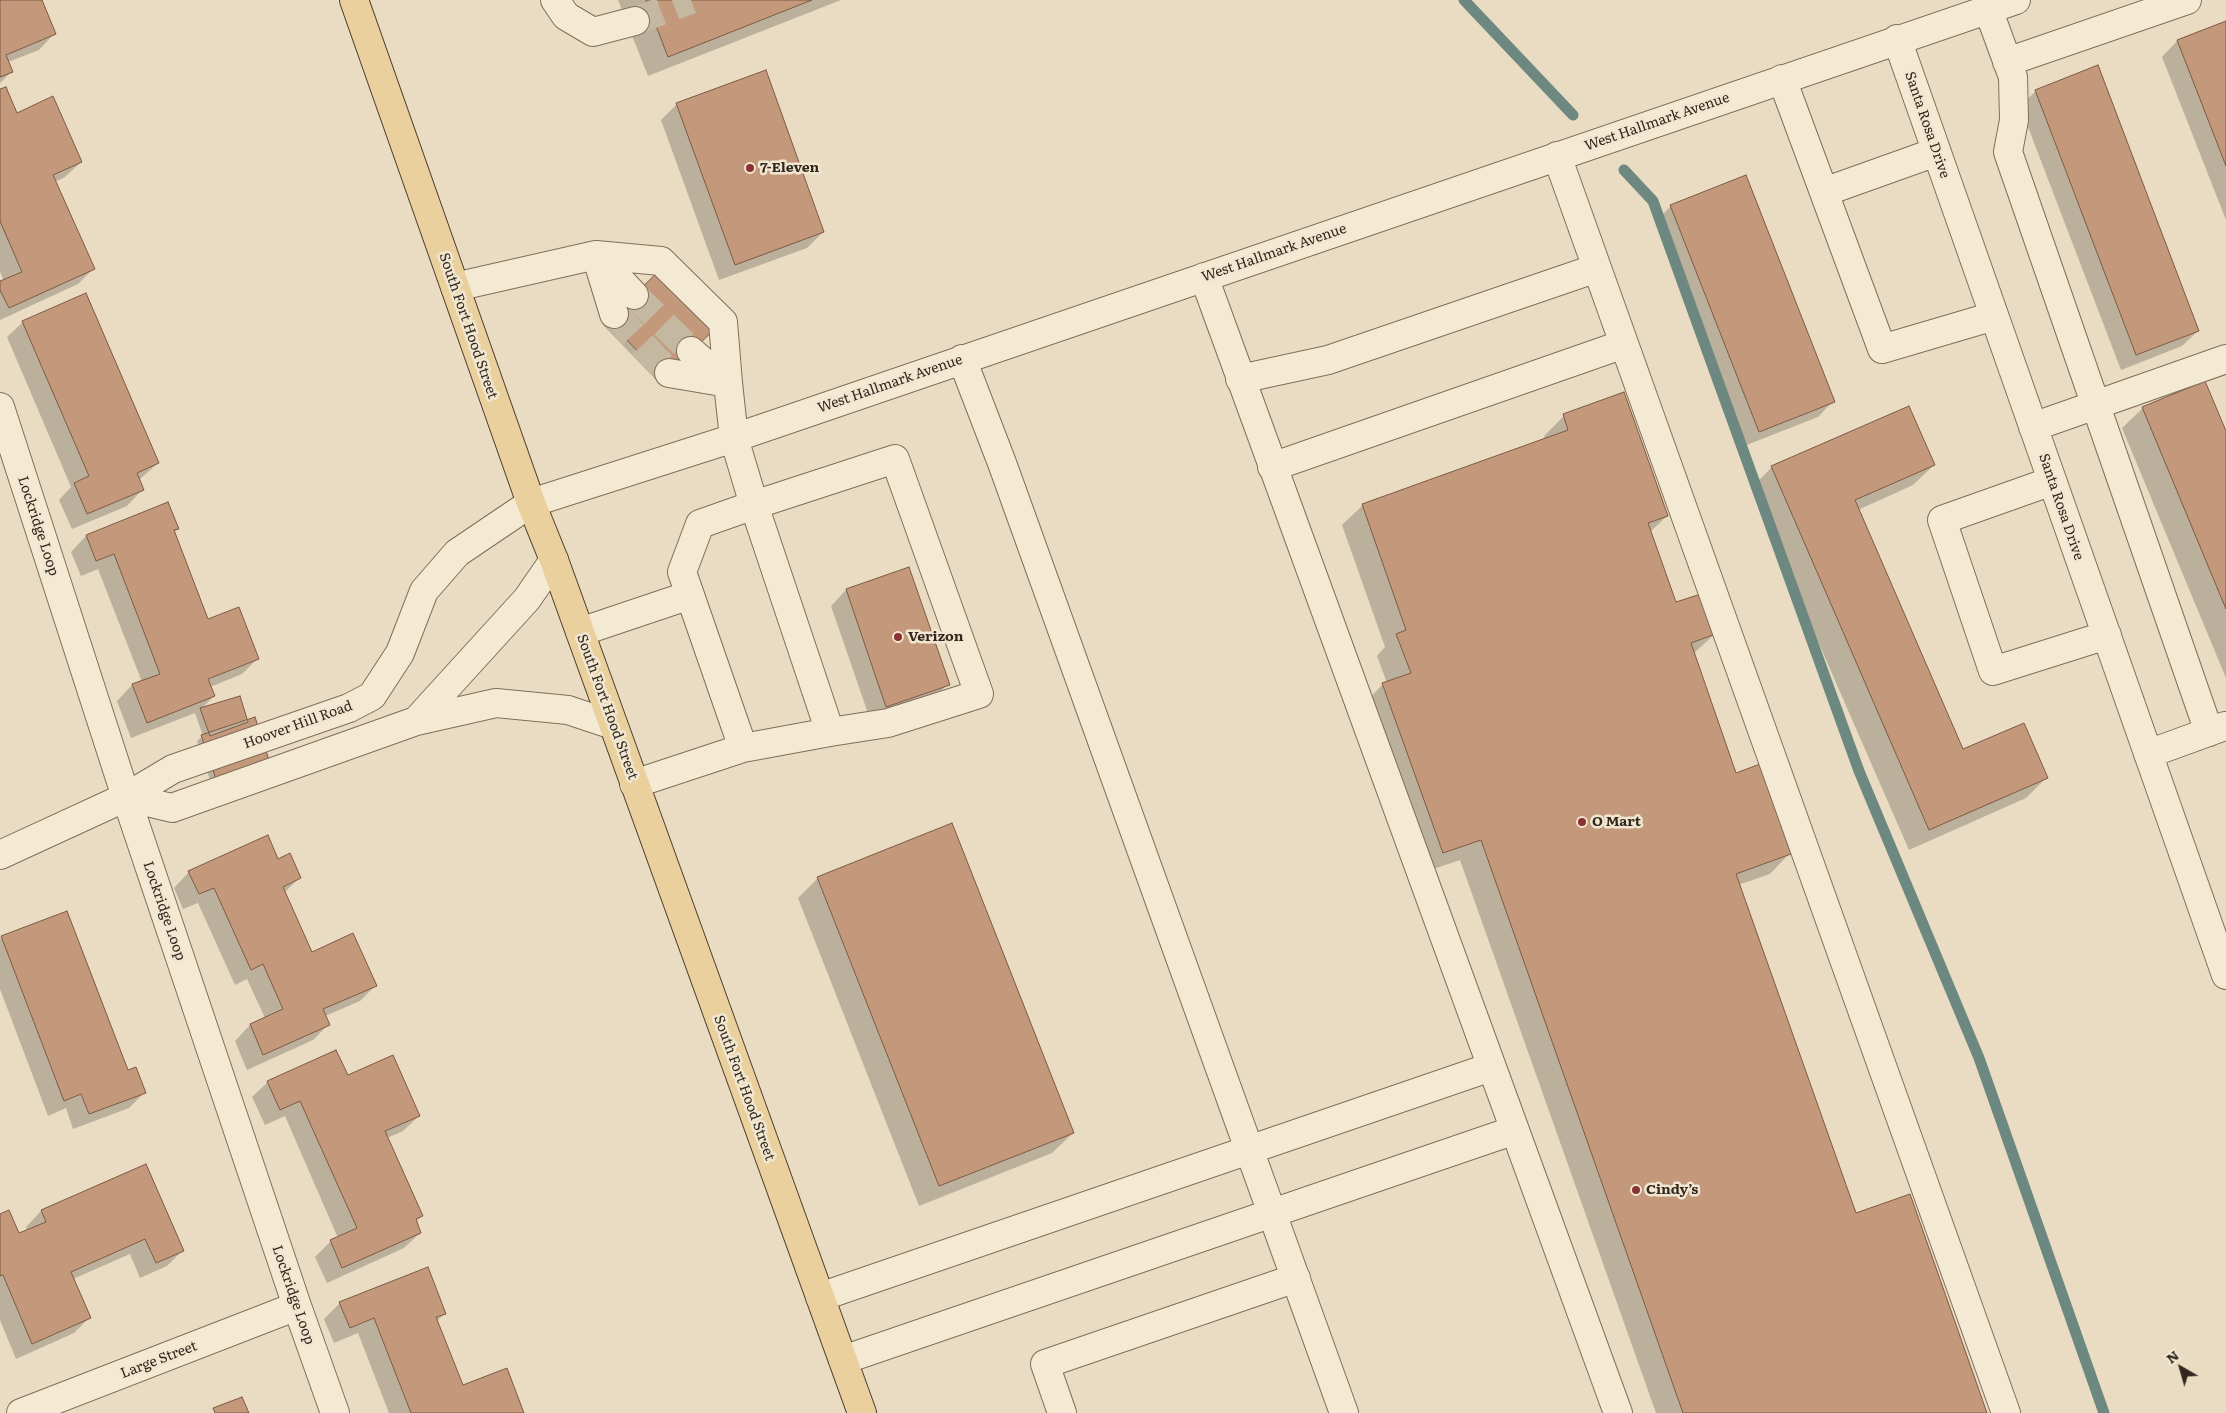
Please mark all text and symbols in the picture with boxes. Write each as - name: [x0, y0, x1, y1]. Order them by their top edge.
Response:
- street label: Santa Rosa Drive: [1901, 70, 1953, 180]
- street label: West Hallmark Avenue: [1582, 89, 1732, 155]
- place label: 7-Eleven: [760, 160, 819, 176]
- marker: 7-Eleven: [744, 162, 756, 174]
- street label: West Hallmark Avenue: [1199, 220, 1349, 286]
- street label: South Fort Hood Street: [435, 251, 501, 401]
- street label: West Hallmark Avenue: [815, 351, 965, 417]
- street label: Santa Rosa Drive: [2035, 452, 2087, 562]
- street label: Lockridge Loop: [14, 474, 62, 578]
- place label: Verizon: [908, 629, 963, 645]
- marker: Verizon: [892, 631, 904, 643]
- street label: South Fort Hood Street: [573, 632, 641, 782]
- street label: Hoover Hill Road: [241, 697, 355, 753]
- place label: O Mart: [1592, 814, 1641, 830]
- marker: O Mart: [1576, 816, 1588, 828]
- street label: Lockridge Loop: [139, 859, 189, 963]
- street label: South Fort Hood Street: [710, 1013, 778, 1163]
- place label: Cindy’s: [1646, 1182, 1698, 1198]
- marker: Cindy’s: [1630, 1184, 1642, 1196]
- street label: Lockridge Loop: [268, 1243, 318, 1347]
- street label: Large Street: [118, 1338, 200, 1382]
- north arrow: [2156, 1343, 2206, 1393]
- text: N: [2161, 1345, 2183, 1368]

